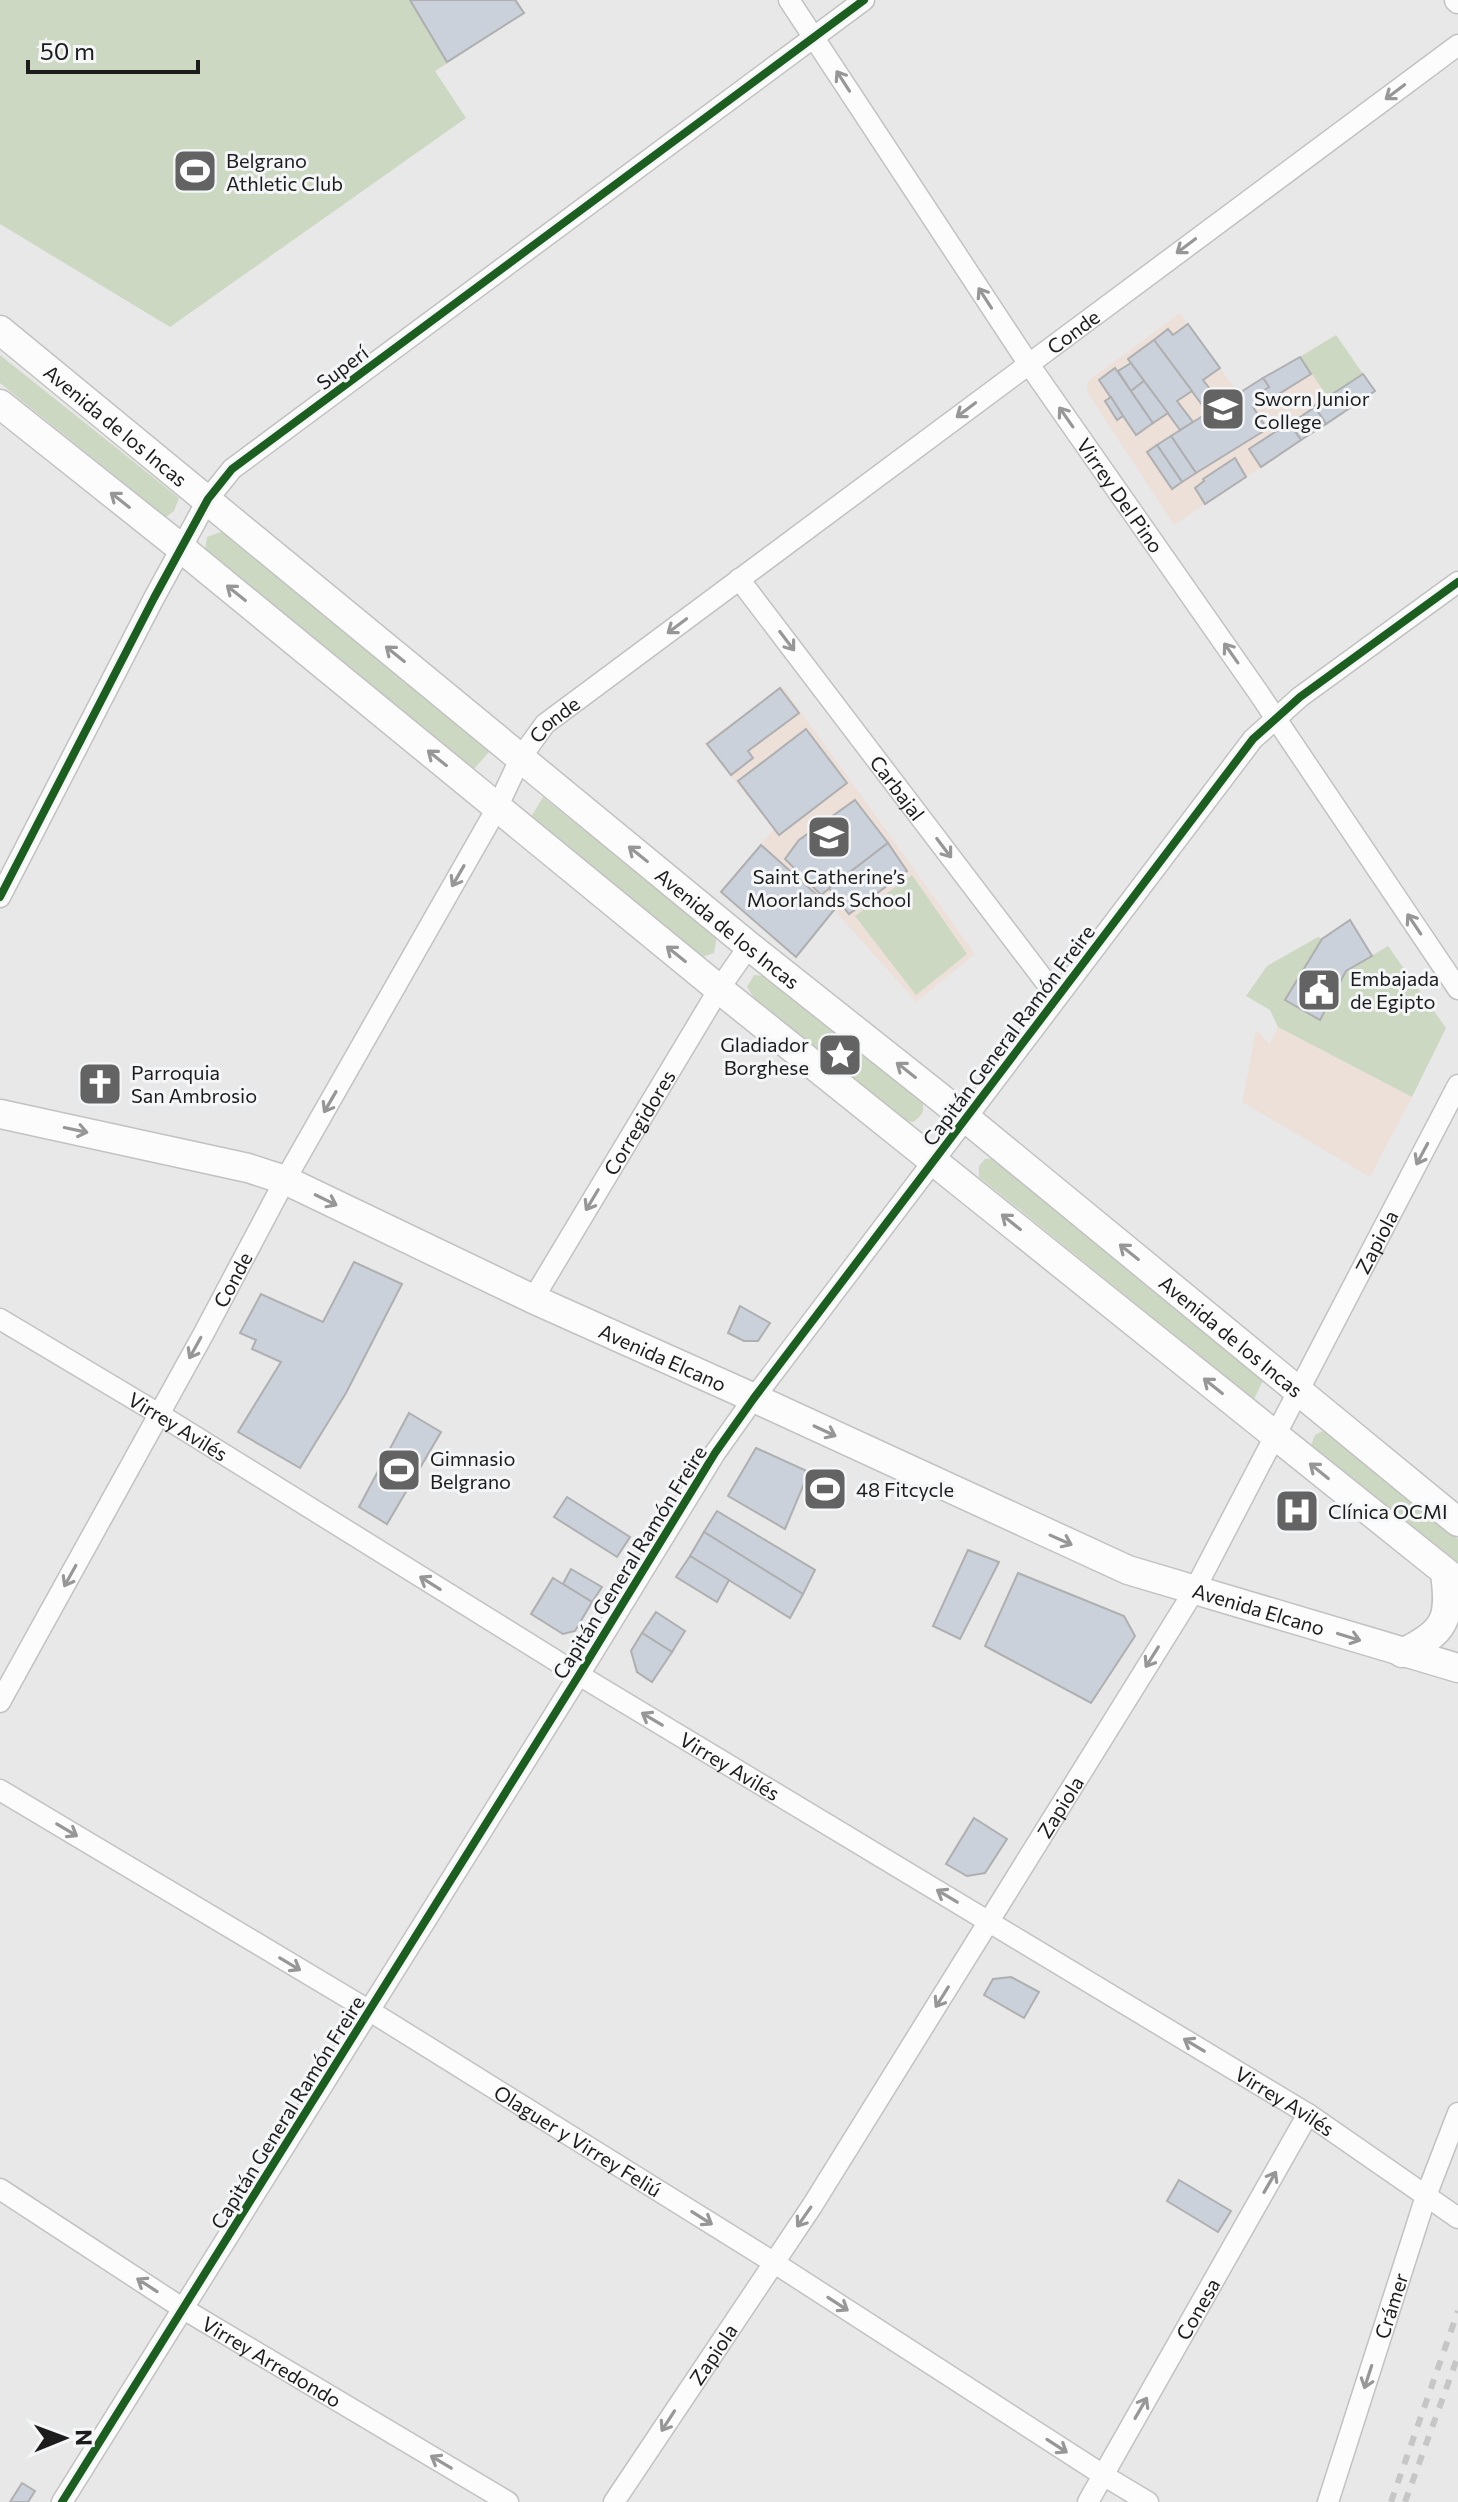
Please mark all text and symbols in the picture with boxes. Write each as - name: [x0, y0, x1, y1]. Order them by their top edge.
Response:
- scale bar: [28, 24, 198, 74]
- text: 50 m: [40, 36, 95, 65]
- one-way arrow: [834, 70, 850, 93]
- one-way arrow: [1385, 83, 1407, 100]
- sports icon: Belgrano Athletic Club: [171, 147, 219, 195]
- place label: Belgrano Athletic Club: [226, 148, 343, 195]
- one-way arrow: [1176, 238, 1198, 255]
- one-way arrow: [977, 287, 993, 310]
- street label: Conde: [1042, 304, 1104, 359]
- street label: Superí: [311, 339, 373, 394]
- street label: Avenida de los Incas: [39, 359, 192, 491]
- school or university icon: Sworn Junior College: [1199, 385, 1247, 433]
- place label: Sworn Junior College: [1254, 386, 1370, 433]
- one-way arrow: [955, 402, 977, 419]
- one-way arrow: [1058, 407, 1074, 429]
- street label: Virrey Del Pino: [1072, 433, 1169, 557]
- one-way arrow: [110, 491, 131, 508]
- one-way arrow: [226, 584, 247, 602]
- one-way arrow: [667, 617, 688, 634]
- one-way arrow: [778, 630, 795, 652]
- one-way arrow: [1223, 643, 1239, 665]
- one-way arrow: [386, 645, 406, 663]
- street label: Conde: [524, 691, 584, 747]
- one-way arrow: [427, 750, 448, 767]
- street label: Carbajal: [865, 750, 930, 825]
- school or university icon: Saint Catherine’s Moorlands School: [805, 813, 853, 861]
- one-way arrow: [936, 837, 953, 858]
- one-way arrow: [628, 845, 649, 863]
- street label: Avenida de los Incas: [651, 862, 805, 994]
- one-way arrow: [450, 864, 466, 887]
- place label: Saint Catherine’s Moorlands School: [747, 864, 911, 911]
- one-way arrow: [1406, 914, 1422, 936]
- street label: Capitán General Ramón Freire: [917, 920, 1099, 1150]
- one-way arrow: [666, 945, 687, 963]
- public building icon: Embajada de Egipto: [1295, 966, 1343, 1014]
- place label: Embajada de Egipto: [1350, 966, 1439, 1013]
- place icon: Gladiador Borghese: [816, 1031, 864, 1079]
- place label: Gladiador Borghese: [720, 1032, 809, 1079]
- church icon: Parroquia San Ambrosio: [76, 1060, 124, 1108]
- place label: Parroquia San Ambrosio: [131, 1060, 257, 1107]
- one-way arrow: [896, 1061, 917, 1079]
- street label: Corregidores: [598, 1065, 680, 1179]
- one-way arrow: [322, 1089, 337, 1113]
- one-way arrow: [63, 1124, 88, 1139]
- one-way arrow: [1413, 1141, 1429, 1165]
- one-way arrow: [584, 1188, 600, 1211]
- one-way arrow: [313, 1193, 337, 1208]
- street label: Zapiola: [1350, 1206, 1403, 1278]
- one-way arrow: [1001, 1213, 1022, 1231]
- one-way arrow: [1119, 1243, 1140, 1260]
- street label: Conde: [208, 1248, 257, 1311]
- street label: Avenida de los Incas: [1155, 1270, 1308, 1402]
- street label: Avenida Elcano: [595, 1318, 730, 1396]
- one-way arrow: [187, 1336, 203, 1359]
- one-way arrow: [1203, 1377, 1224, 1394]
- street label: Virrey Avilés: [124, 1387, 232, 1466]
- one-way arrow: [812, 1424, 836, 1439]
- street label: Capitán General Ramón Freire: [547, 1441, 711, 1683]
- sports icon: Gimnasio Belgrano: [375, 1446, 423, 1494]
- place label: Gimnasio Belgrano: [430, 1446, 515, 1493]
- one-way arrow: [1309, 1462, 1330, 1480]
- sports icon: 48 Fitcycle: [801, 1465, 849, 1513]
- place label: 48 Fitcycle: [856, 1477, 954, 1501]
- hospital icon: Clínica OCMI: [1273, 1487, 1321, 1535]
- place label: Clínica OCMI: [1328, 1499, 1447, 1523]
- one-way arrow: [1048, 1533, 1072, 1548]
- one-way arrow: [61, 1563, 77, 1587]
- one-way arrow: [420, 1575, 442, 1592]
- street label: Avenida Elcano: [1190, 1578, 1328, 1640]
- one-way arrow: [1335, 1630, 1361, 1645]
- one-way arrow: [1144, 1645, 1160, 1668]
- one-way arrow: [641, 1711, 664, 1727]
- street label: Virrey Avilés: [676, 1727, 784, 1805]
- street label: Zapiola: [1032, 1771, 1088, 1842]
- one-way arrow: [55, 1823, 78, 1839]
- one-way arrow: [936, 1888, 959, 1904]
- one-way arrow: [278, 1956, 301, 1972]
- one-way arrow: [934, 1985, 950, 2008]
- street label: Capitán General Ramón Freire: [205, 1991, 369, 2233]
- one-way arrow: [1183, 2037, 1206, 2053]
- street label: Virrey Avilés: [1231, 2061, 1339, 2141]
- street label: Olaguer y Virrey Feliú: [490, 2079, 666, 2202]
- one-way arrow: [1262, 2171, 1278, 2194]
- one-way arrow: [796, 2206, 812, 2228]
- one-way arrow: [690, 2210, 713, 2226]
- street label: Crámer: [1369, 2270, 1413, 2342]
- street label: Conesa: [1170, 2274, 1225, 2344]
- one-way arrow: [136, 2276, 158, 2293]
- one-way arrow: [827, 2296, 849, 2313]
- street label: Virrey Arredondo: [198, 2311, 346, 2412]
- street label: Zapiola: [684, 2319, 742, 2389]
- one-way arrow: [1360, 2364, 1375, 2390]
- one-way arrow: [1134, 2396, 1149, 2420]
- north arrow: [24, 2398, 104, 2478]
- one-way arrow: [660, 2409, 676, 2431]
- text: N: [71, 2429, 98, 2446]
- one-way arrow: [1045, 2437, 1067, 2454]
- one-way arrow: [430, 2454, 453, 2470]

